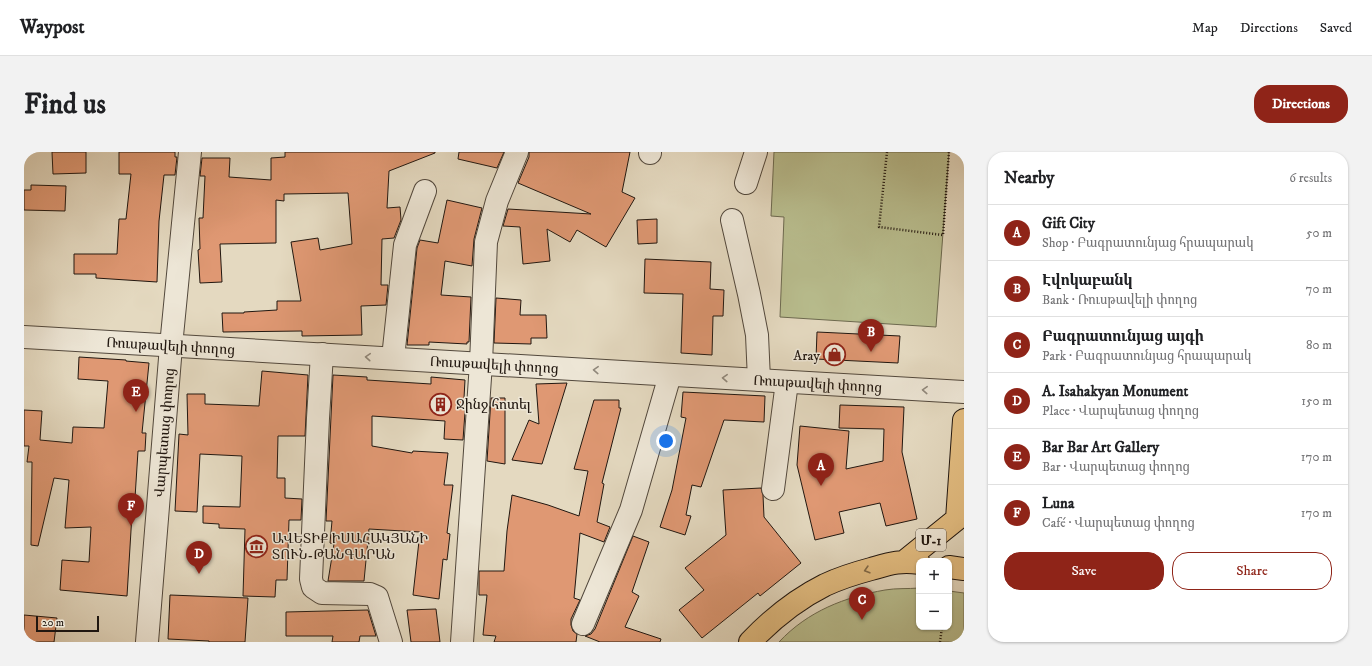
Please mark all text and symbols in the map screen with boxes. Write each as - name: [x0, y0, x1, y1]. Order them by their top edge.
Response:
- text: Waypost: [20, 16, 84, 39]
- text: Map: [1192, 19, 1218, 37]
- text: Directions: [1240, 19, 1298, 37]
- text: Saved: [1320, 19, 1352, 37]
- button: Directions: [1254, 85, 1348, 123]
- text: Find us: [24, 87, 106, 122]
- text: Nearby: [1004, 167, 1054, 189]
- text: 6 results: [1289, 170, 1332, 186]
- text: Gift City: [1042, 214, 1095, 233]
- text: A: [1013, 225, 1021, 241]
- text: 50 m: [1306, 225, 1332, 241]
- text: Shop · Բագրատունյաց հրապարակ: [1042, 235, 1254, 251]
- text: Էվոկաբանկ: [1042, 271, 1132, 290]
- text: B: [1013, 281, 1021, 297]
- text: 70 m: [1306, 281, 1332, 297]
- text: Bank · Ռուսթավելի փողոց: [1042, 292, 1197, 308]
- pin: B: [858, 319, 884, 352]
- text: Բագրատունյաց այգի: [1042, 327, 1204, 346]
- street label: Ռուսթավելի փողոց: [106, 334, 236, 359]
- text: C: [1013, 337, 1021, 353]
- text: 80 m: [1306, 337, 1332, 353]
- shop icon: Aray: [822, 342, 848, 368]
- place label: Aray: [793, 347, 820, 365]
- text: Park · Բագրատունյաց հրապարակ: [1042, 348, 1251, 364]
- one-way arrow: [365, 352, 371, 361]
- street label: Ռուսթավելի փողոց: [429, 353, 559, 378]
- one-way arrow: [593, 366, 599, 375]
- street label: Վարպետաց փողոց: [151, 367, 179, 498]
- street label: Ռուսթավելի փողոց: [753, 372, 883, 397]
- one-way arrow: [722, 373, 728, 382]
- pin: E: [123, 379, 149, 412]
- text: A. Isahakyan Monument: [1042, 382, 1188, 401]
- one-way arrow: [922, 385, 928, 394]
- building icon: Ջինջ հոտել: [427, 391, 453, 417]
- text: D: [1012, 393, 1022, 409]
- text: 150 m: [1301, 393, 1332, 409]
- place label: Ջինջ հոտել: [456, 396, 532, 414]
- text: Place · Վարպետաց փողոց: [1042, 403, 1199, 419]
- your location: [656, 431, 676, 451]
- text: Bar Bar Art Gallery: [1042, 438, 1159, 457]
- text: E: [1012, 449, 1022, 465]
- text: 170 m: [1301, 449, 1332, 465]
- pin: A: [808, 453, 834, 486]
- text: Bar · Վարպետաց փողոց: [1042, 459, 1190, 475]
- pin: F: [118, 493, 144, 526]
- text: Luna: [1042, 494, 1074, 513]
- text: F: [1013, 505, 1021, 521]
- text: 170 m: [1301, 505, 1332, 521]
- text: Café · Վարպետաց փողոց: [1042, 515, 1195, 531]
- road number: Մ-1: [916, 529, 946, 551]
- place label: ԱՎԵՏԻՔ ԻՍԱՀԱԿՅԱՆԻ ՏՈՒՆ-ԹԱՆԳԱՐԱՆ: [272, 530, 428, 564]
- museum icon: ԱՎԵՏԻՔ ԻՍԱՀԱԿՅԱՆԻ ՏՈՒՆ-ԹԱՆԳԱՐԱՆ: [243, 533, 269, 559]
- pin: D: [186, 541, 212, 574]
- button: Save: [1004, 552, 1164, 590]
- button: Share: [1172, 552, 1332, 590]
- map controls: [916, 558, 952, 630]
- button: +: [916, 558, 952, 594]
- one-way arrow: [864, 565, 871, 574]
- pin: C: [849, 587, 875, 620]
- button: −: [916, 594, 952, 630]
- scale bar: [36, 614, 99, 633]
- text: 20 m: [42, 616, 64, 630]

